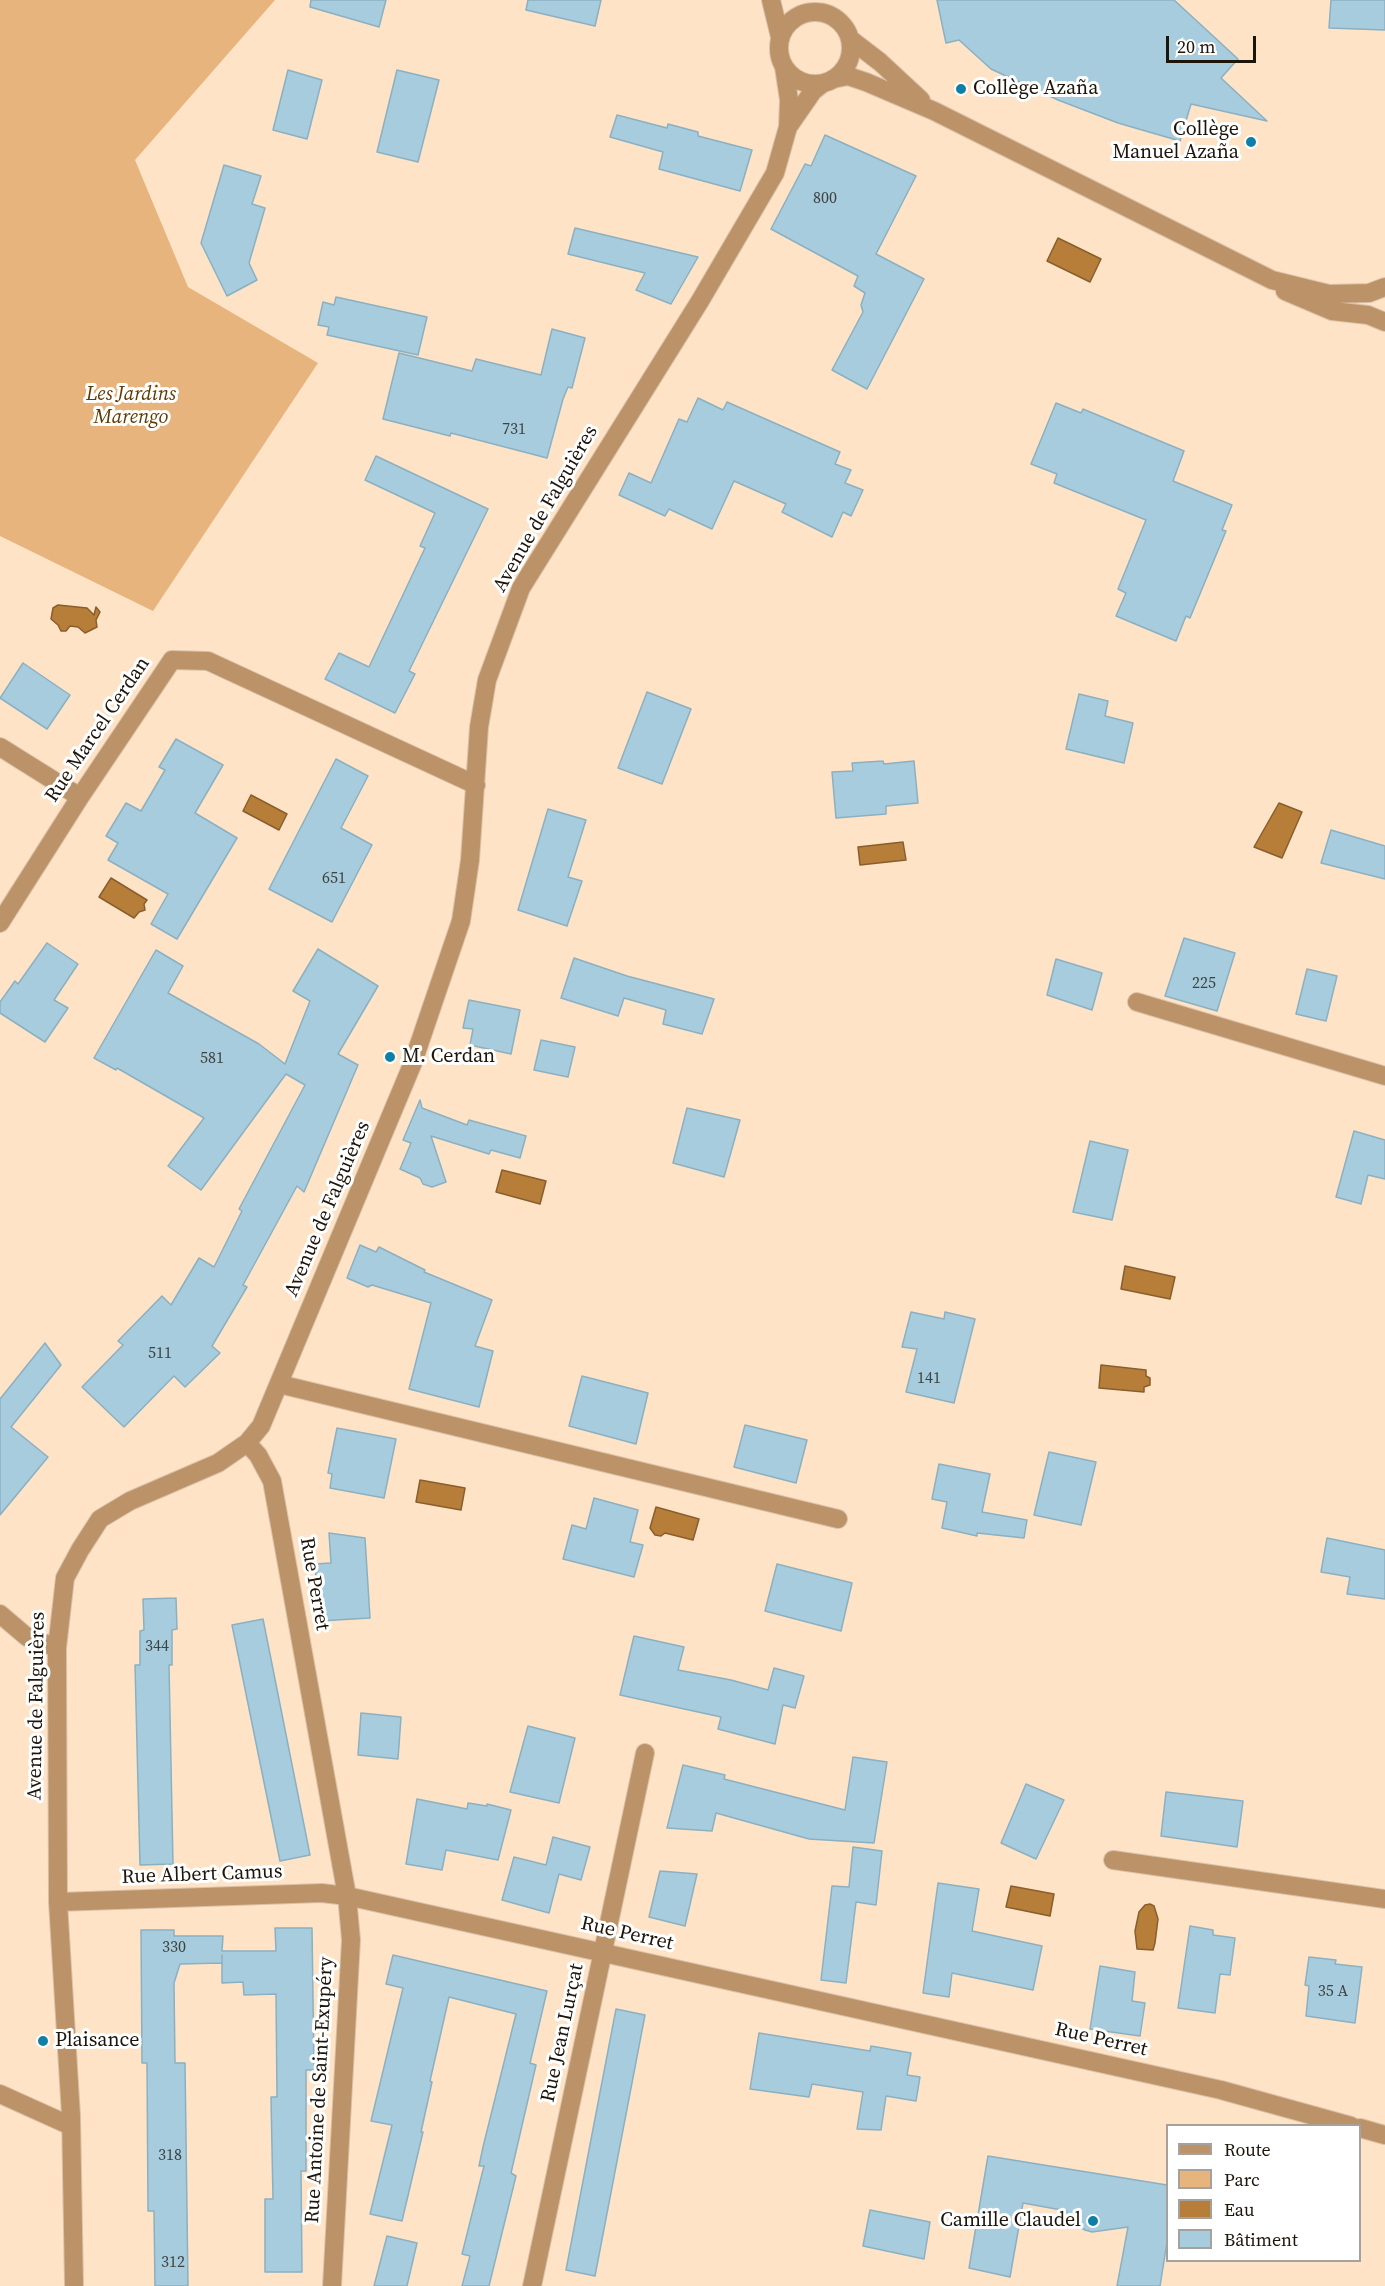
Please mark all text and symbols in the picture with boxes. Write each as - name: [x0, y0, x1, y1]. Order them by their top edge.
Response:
- scale bar: [1169, 24, 1259, 62]
- text: 20 m: [1177, 34, 1215, 59]
- place label: Collège Azaña: [973, 77, 1098, 101]
- marker: Collège Azaña: [954, 82, 968, 96]
- place label: Collège Manuel Azaña: [1112, 118, 1239, 165]
- marker: Collège Manuel Azaña: [1244, 135, 1258, 149]
- house number: 800: [813, 189, 837, 209]
- park label: Les Jardins Marengo: [86, 383, 176, 430]
- house number: 731: [502, 420, 526, 440]
- street label: Avenue de Falguières: [488, 421, 604, 597]
- street label: Rue Marcel Cerdan: [41, 653, 155, 807]
- house number: 651: [322, 869, 346, 889]
- house number: 225: [1192, 974, 1216, 994]
- place label: M. Cerdan: [402, 1045, 495, 1069]
- house number: 581: [200, 1049, 224, 1069]
- marker: M. Cerdan: [383, 1050, 397, 1064]
- street label: Avenue de Falguières: [280, 1118, 376, 1300]
- house number: 511: [148, 1344, 172, 1364]
- house number: 141: [917, 1369, 941, 1389]
- street label: Rue Perret: [294, 1536, 334, 1632]
- street label: Avenue de Falguières: [23, 1612, 51, 1800]
- house number: 344: [145, 1637, 169, 1657]
- street label: Rue Albert Camus: [121, 1860, 283, 1890]
- street label: Rue Perret: [578, 1912, 676, 1956]
- house number: 330: [162, 1938, 186, 1958]
- street label: Rue Antoine de Saint-Exupéry: [301, 1956, 339, 2224]
- street label: Rue Jean Lurçat: [537, 1962, 589, 2104]
- house number: 35 A: [1318, 1982, 1348, 2002]
- street label: Rue Perret: [1052, 2018, 1150, 2062]
- place label: Plaisance: [55, 2029, 140, 2053]
- marker: Plaisance: [36, 2034, 50, 2048]
- legend: [1166, 2124, 1361, 2262]
- text: Route: [1224, 2137, 1271, 2162]
- house number: 318: [158, 2146, 182, 2166]
- text: Parc: [1224, 2167, 1260, 2192]
- text: Eau: [1224, 2197, 1255, 2222]
- place label: Camille Claudel: [940, 2209, 1081, 2233]
- marker: Camille Claudel: [1086, 2214, 1100, 2228]
- text: Bâtiment: [1224, 2227, 1298, 2252]
- house number: 312: [161, 2253, 185, 2273]

